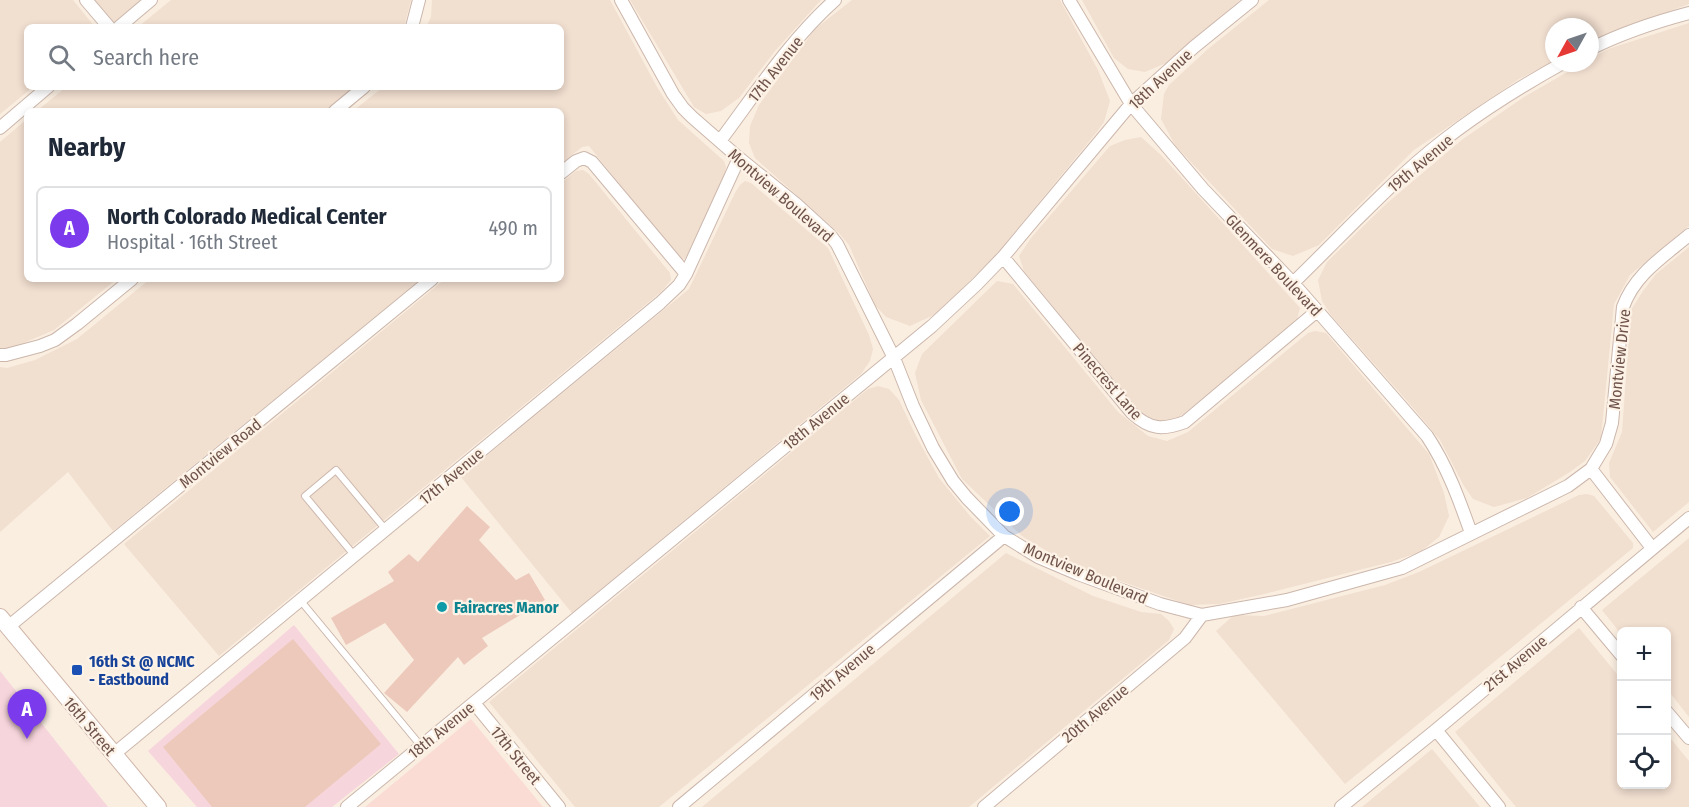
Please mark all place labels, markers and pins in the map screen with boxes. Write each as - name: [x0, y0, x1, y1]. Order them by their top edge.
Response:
- place label: Fairacres Manor: [454, 598, 559, 617]
- marker: Fairacres Manor: [435, 600, 449, 614]
- place label: 16th St @ NCMC - Eastbound: [89, 652, 195, 689]
- marker: 16th St @ NCMC - Eastbound: [70, 663, 84, 677]
- pin: A: [8, 690, 46, 739]

